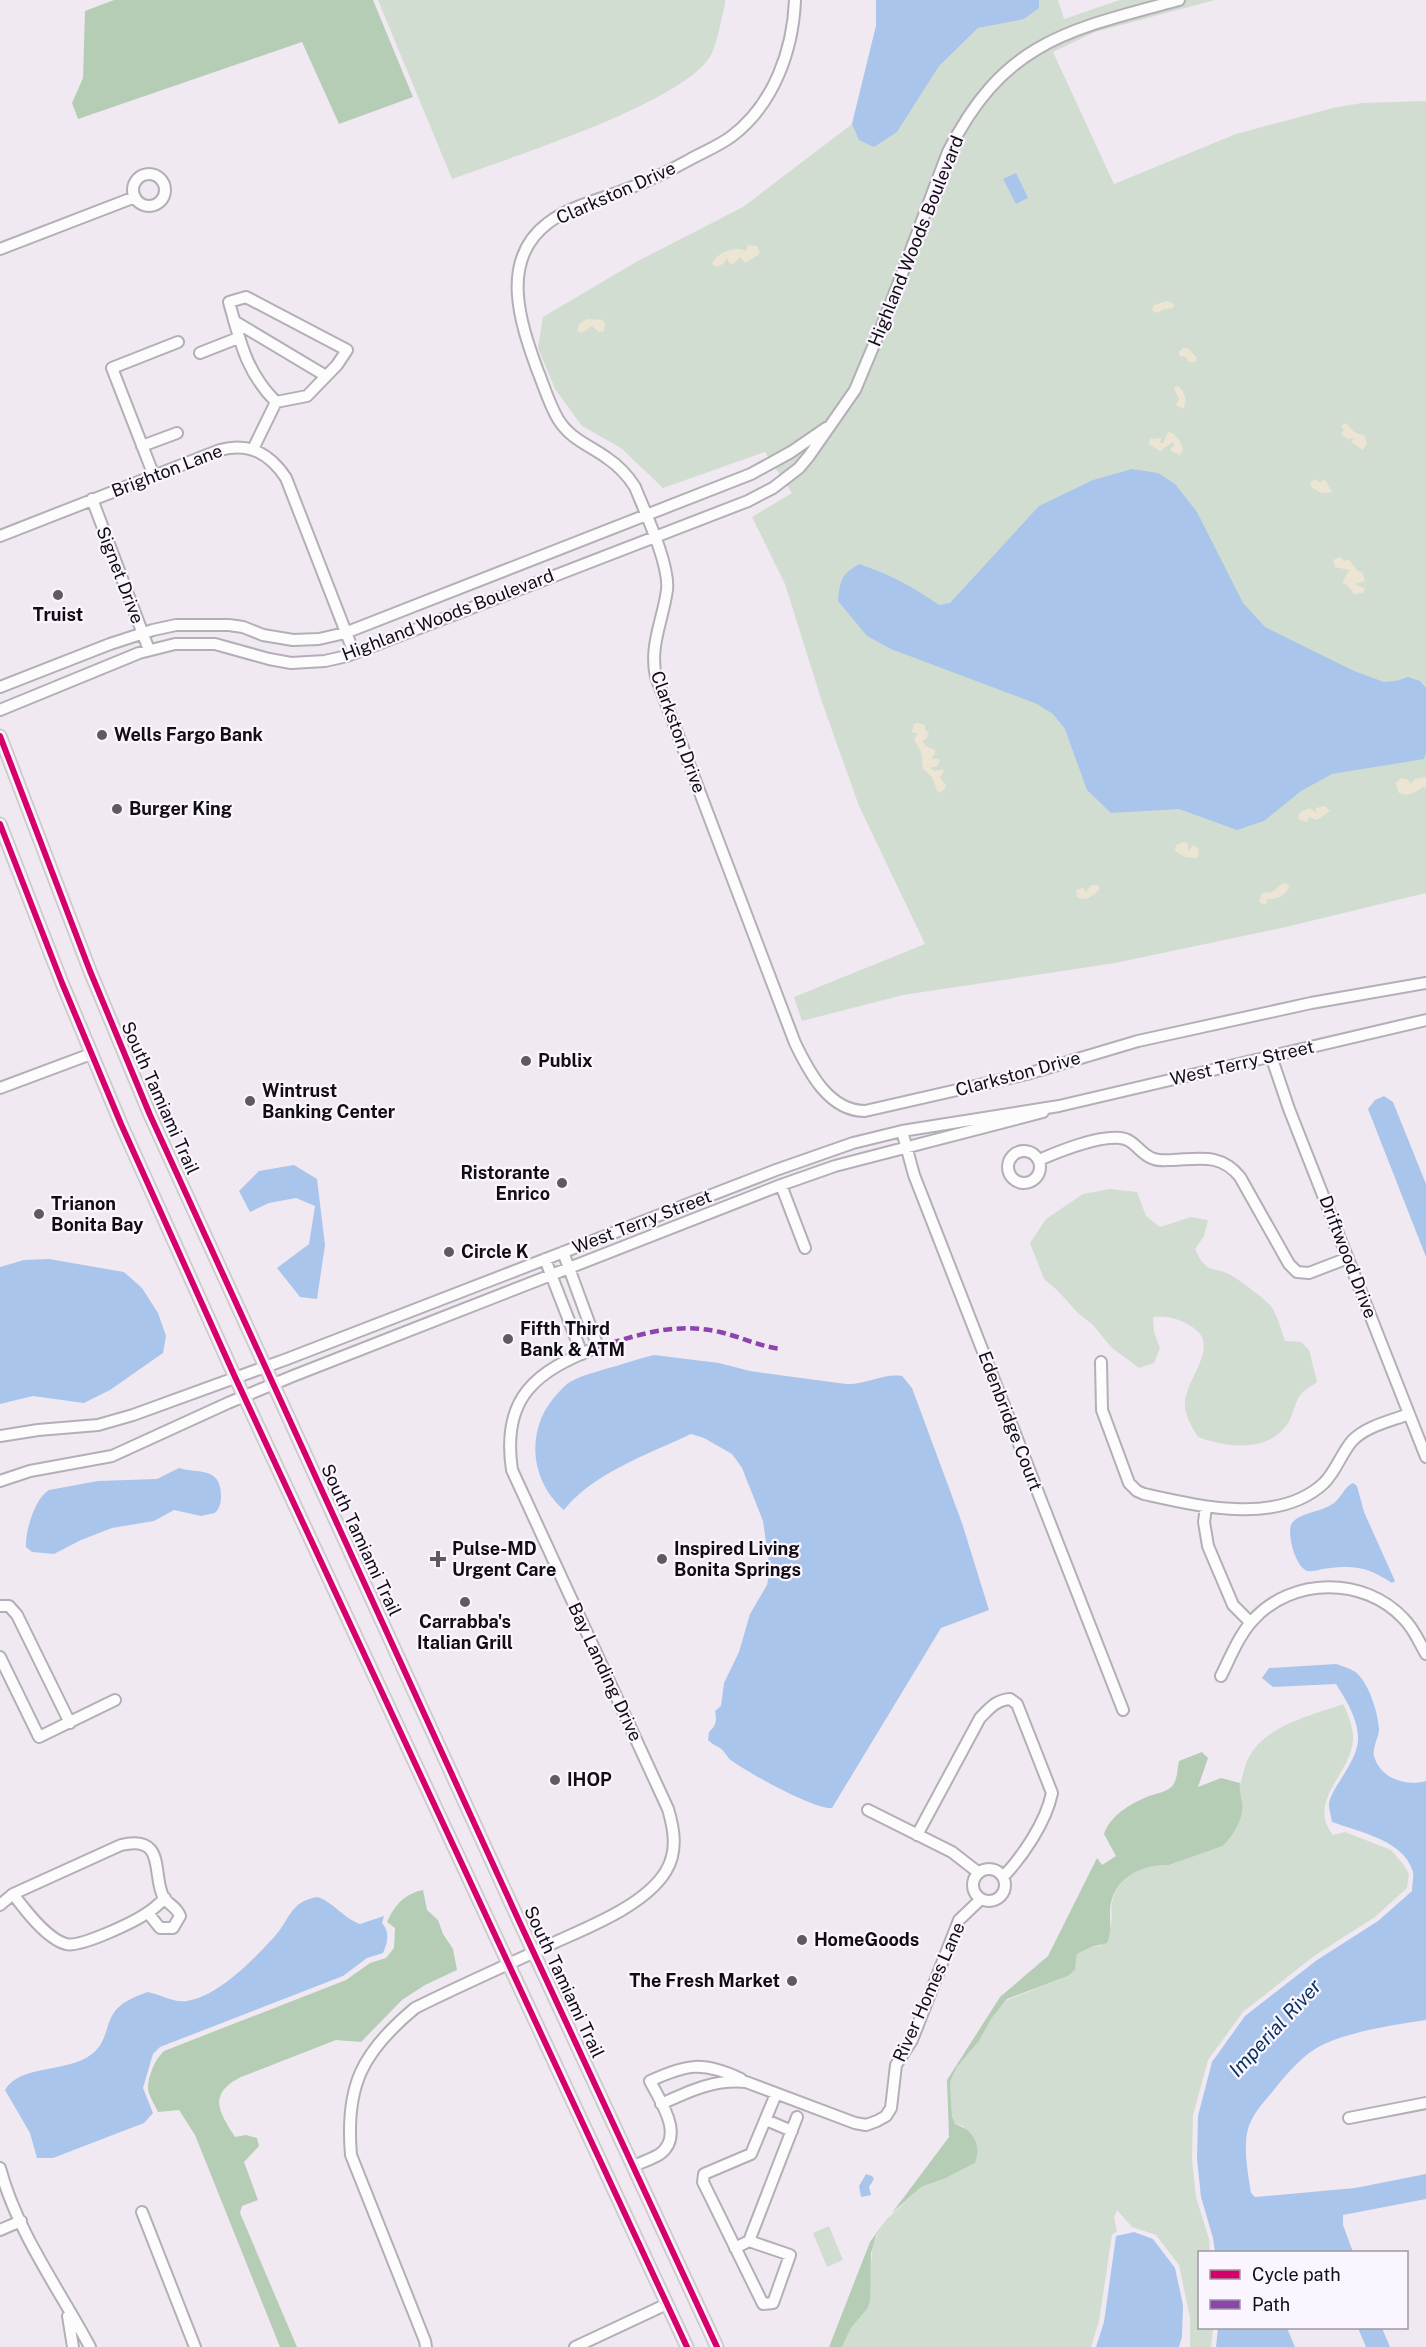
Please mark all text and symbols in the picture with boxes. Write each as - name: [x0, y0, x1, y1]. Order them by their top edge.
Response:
- street label: Highland Woods Boulevard: [864, 132, 967, 349]
- street label: Clarkston Drive: [553, 157, 679, 228]
- street label: Brighton Lane: [108, 440, 225, 501]
- street label: Signet Drive: [92, 523, 149, 626]
- street label: Highland Woods Boulevard: [339, 564, 557, 665]
- marker: Truist: [51, 588, 65, 602]
- place label: Truist: [33, 604, 83, 625]
- street label: Clarkston Drive: [647, 668, 710, 796]
- place label: Wells Fargo Bank: [114, 724, 264, 745]
- marker: Wells Fargo Bank: [95, 728, 109, 742]
- place label: Burger King: [129, 798, 232, 819]
- marker: Burger King: [110, 802, 124, 816]
- street label: South Tamiami Trail: [117, 1018, 204, 1178]
- street label: West Terry Street: [1168, 1036, 1316, 1089]
- street label: Clarkston Drive: [953, 1047, 1083, 1100]
- place label: Publix: [538, 1050, 593, 1071]
- marker: Publix: [519, 1054, 533, 1068]
- place label: Wintrust Banking Center: [262, 1080, 396, 1122]
- marker: Wintrust Banking Center: [243, 1094, 257, 1108]
- place label: Ristorante Enrico: [460, 1162, 550, 1204]
- marker: Ristorante Enrico: [555, 1176, 569, 1190]
- street label: West Terry Street: [569, 1185, 714, 1258]
- street label: Driftwood Drive: [1315, 1192, 1382, 1321]
- place label: Trianon Bonita Bay: [51, 1193, 143, 1235]
- marker: Trianon Bonita Bay: [32, 1207, 46, 1221]
- place label: Circle K: [461, 1241, 529, 1262]
- marker: Circle K: [442, 1245, 456, 1259]
- place label: Fifth Third Bank & ATM: [520, 1318, 625, 1360]
- marker: Fifth Third Bank & ATM: [501, 1332, 515, 1346]
- street label: Edenbridge Court: [974, 1348, 1047, 1493]
- street label: South Tamiami Trail: [317, 1461, 406, 1619]
- place label: Pulse-MD Urgent Care: [452, 1538, 556, 1580]
- place label: Inspired Living Bonita Springs: [674, 1538, 801, 1580]
- marker: Pulse-MD Urgent Care: [429, 1550, 447, 1568]
- marker: Inspired Living Bonita Springs: [655, 1552, 669, 1566]
- marker: Carrabba's Italian Grill: [458, 1595, 472, 1609]
- street label: Bay Landing Drive: [564, 1599, 647, 1744]
- place label: Carrabba's Italian Grill: [417, 1611, 513, 1653]
- place label: IHOP: [567, 1769, 612, 1790]
- marker: IHOP: [548, 1773, 562, 1787]
- street label: South Tamiami Trail: [520, 1903, 609, 2061]
- street label: River Homes Lane: [888, 1919, 969, 2065]
- place label: HomeGoods: [814, 1929, 919, 1950]
- marker: HomeGoods: [795, 1933, 809, 1947]
- place label: The Fresh Market: [629, 1970, 780, 1991]
- marker: The Fresh Market: [785, 1974, 799, 1988]
- water label: Imperial River: [1224, 1974, 1326, 2082]
- legend: [1198, 2251, 1408, 2329]
- text: Cycle path: [1252, 2264, 1341, 2285]
- text: Path: [1252, 2294, 1290, 2315]

